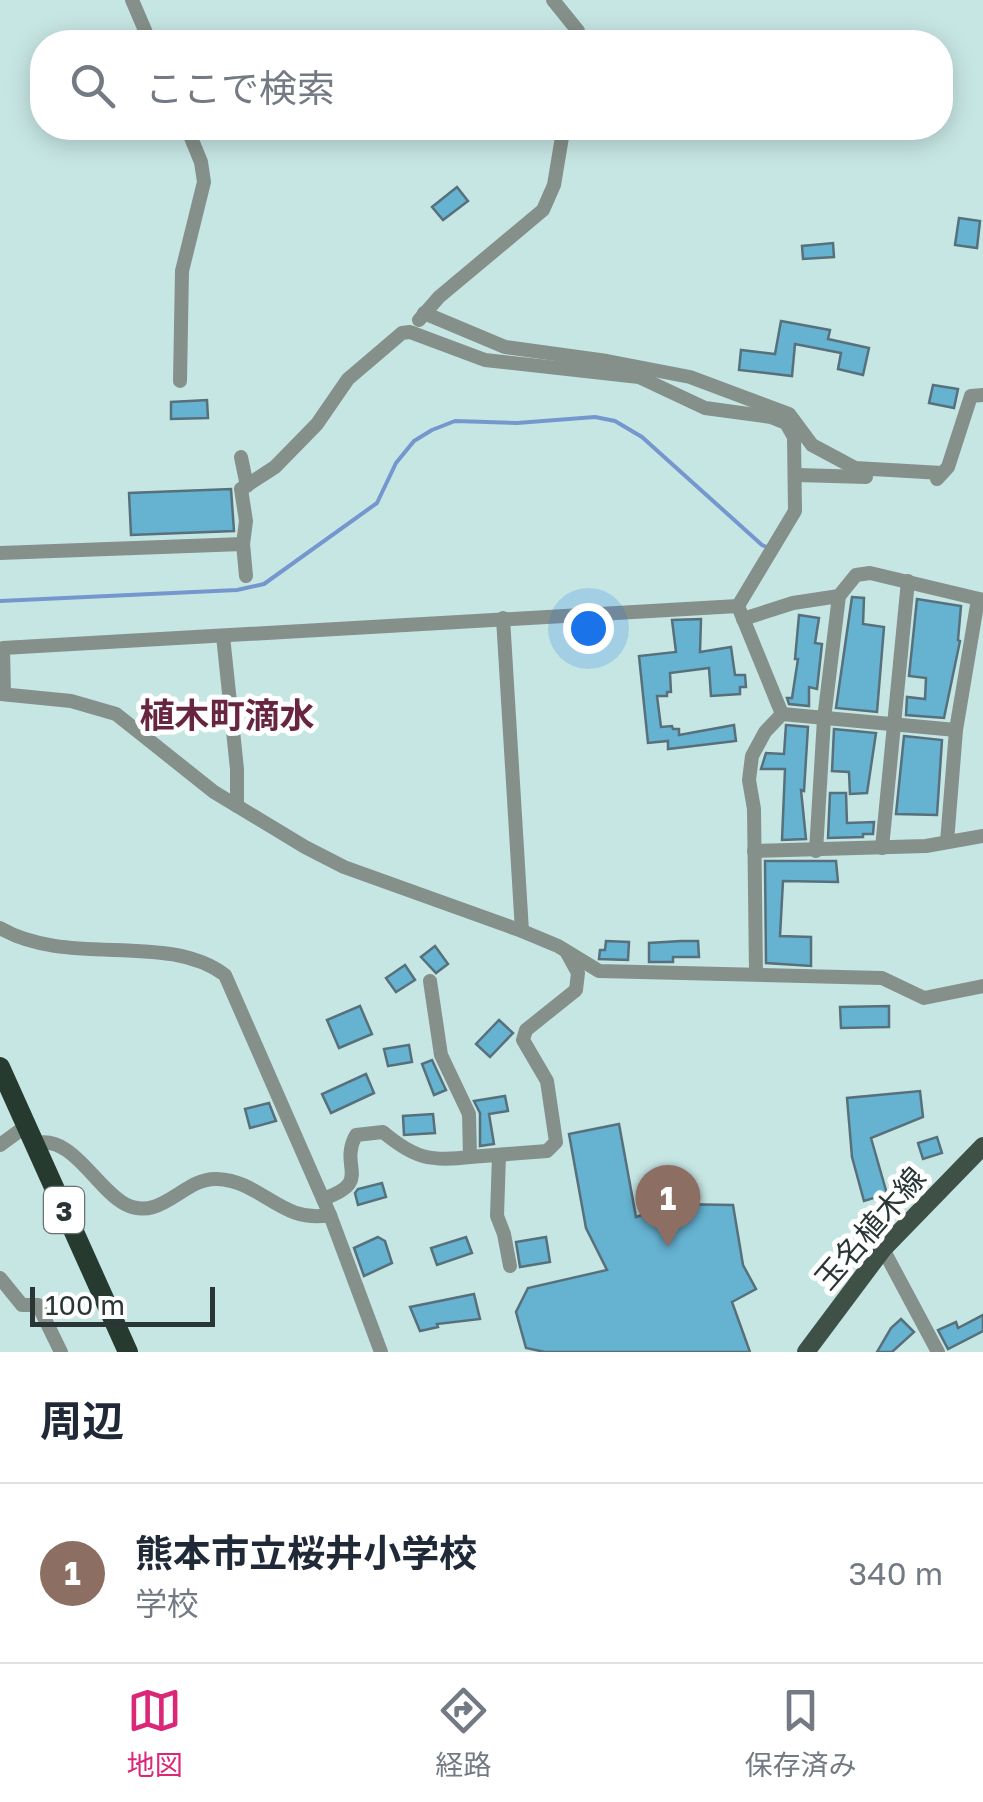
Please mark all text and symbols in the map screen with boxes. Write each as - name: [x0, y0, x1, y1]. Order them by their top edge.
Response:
- search box: [30, 30, 953, 140]
- icon: search: [65, 58, 120, 113]
- text: ここで検索: [145, 65, 335, 110]
- your location: [563, 603, 614, 654]
- district label: 植木町滴水: [139, 694, 315, 736]
- street label: 玉名植木線: [807, 1160, 933, 1296]
- pin: 1: [636, 1164, 700, 1247]
- road number: 3: [44, 1187, 84, 1233]
- scale bar: [30, 1282, 215, 1326]
- text: 100 m: [45, 1288, 125, 1321]
- text: 周辺: [40, 1395, 124, 1445]
- text: 熊本市立桜井小学校: [135, 1530, 477, 1575]
- text: 1: [64, 1554, 81, 1592]
- text: 340 m: [849, 1554, 943, 1592]
- text: 学校: [135, 1584, 199, 1622]
- tab: 地図: [126, 1683, 183, 1783]
- tab: 経路: [435, 1683, 492, 1783]
- tab: 保存済み: [744, 1683, 857, 1783]

